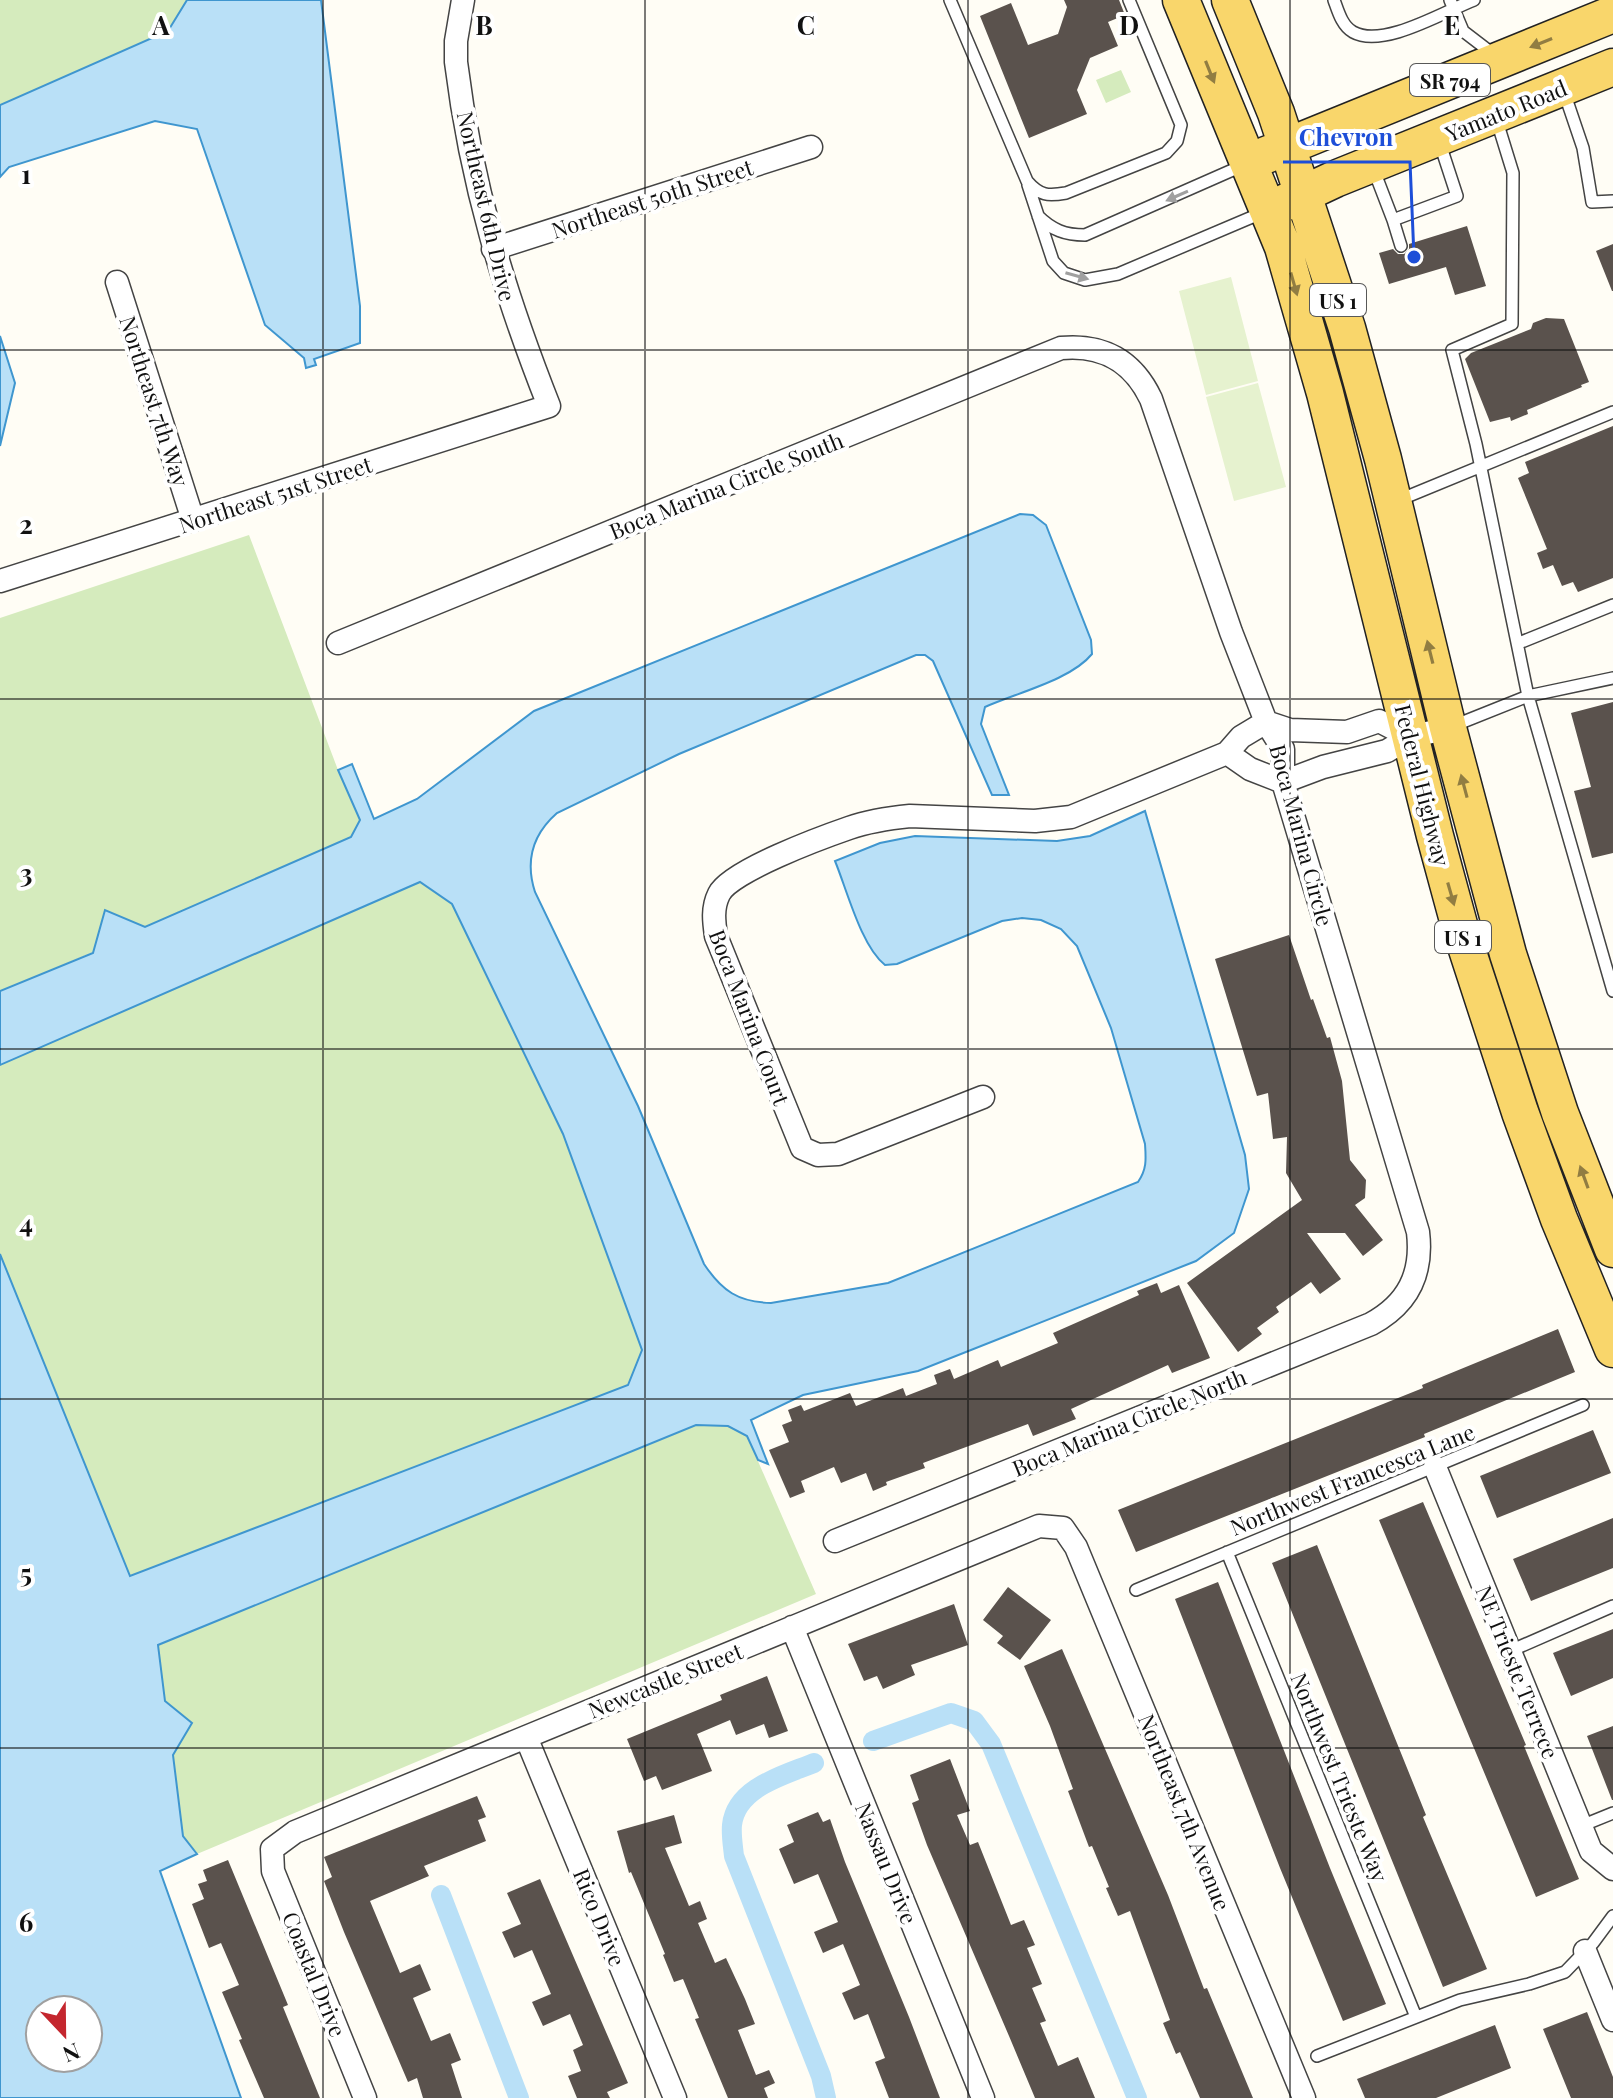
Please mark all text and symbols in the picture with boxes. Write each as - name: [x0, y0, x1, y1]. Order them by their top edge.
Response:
- text: A: [151, 7, 170, 42]
- text: B: [475, 7, 493, 42]
- text: C: [797, 7, 815, 42]
- text: D: [1119, 7, 1139, 42]
- text: E: [1444, 7, 1460, 42]
- one-way arrow: [1529, 37, 1553, 50]
- one-way arrow: [1204, 60, 1217, 84]
- road number: SR 794: [1410, 64, 1490, 96]
- street label: Yamato Road: [1440, 72, 1571, 148]
- street label: Northeast 6th Drive: [451, 108, 523, 304]
- callout: Chevron: [1283, 114, 1410, 162]
- text: Chevron: [1299, 120, 1394, 152]
- street label: Northeast 50th Street: [547, 151, 758, 245]
- text: 1: [21, 156, 31, 191]
- one-way arrow: [1165, 190, 1189, 203]
- one-way arrow: [1066, 270, 1090, 283]
- one-way arrow: [1288, 271, 1300, 296]
- road number: US 1: [1310, 284, 1366, 316]
- street label: Northeast 7th Way: [113, 312, 197, 490]
- street label: Boca Marina Circle South: [605, 424, 848, 546]
- street label: Northeast 51st Street: [175, 448, 377, 539]
- text: 2: [19, 506, 33, 541]
- one-way arrow: [1423, 639, 1436, 664]
- street label: Federal Highway: [1388, 701, 1458, 869]
- street label: Boca Marina Circle: [1263, 741, 1341, 929]
- one-way arrow: [1457, 774, 1470, 798]
- text: 3: [20, 855, 32, 890]
- one-way arrow: [1445, 882, 1458, 906]
- road number: US 1: [1435, 921, 1491, 953]
- street label: Boca Marina Court: [703, 925, 798, 1110]
- one-way arrow: [1577, 1165, 1589, 1189]
- text: 4: [19, 1205, 33, 1240]
- street label: Boca Marina Circle North: [1007, 1361, 1251, 1483]
- street label: Northwest Francesca Lane: [1225, 1416, 1479, 1542]
- text: 5: [20, 1555, 32, 1590]
- street label: NE Trieste Terrece: [1470, 1581, 1566, 1763]
- street label: Newcastle Street: [583, 1635, 748, 1725]
- street label: Northwest Trieste Way: [1284, 1668, 1396, 1886]
- street label: Northeast 7th Avenue: [1132, 1709, 1238, 1915]
- street label: Nassau Drive: [849, 1798, 925, 1928]
- street label: Rico Drive: [567, 1864, 633, 1970]
- text: 6: [19, 1904, 33, 1939]
- street label: Coastal Drive: [276, 1907, 354, 2041]
- north arrow: [24, 1994, 104, 2074]
- text: N: [59, 2037, 85, 2070]

